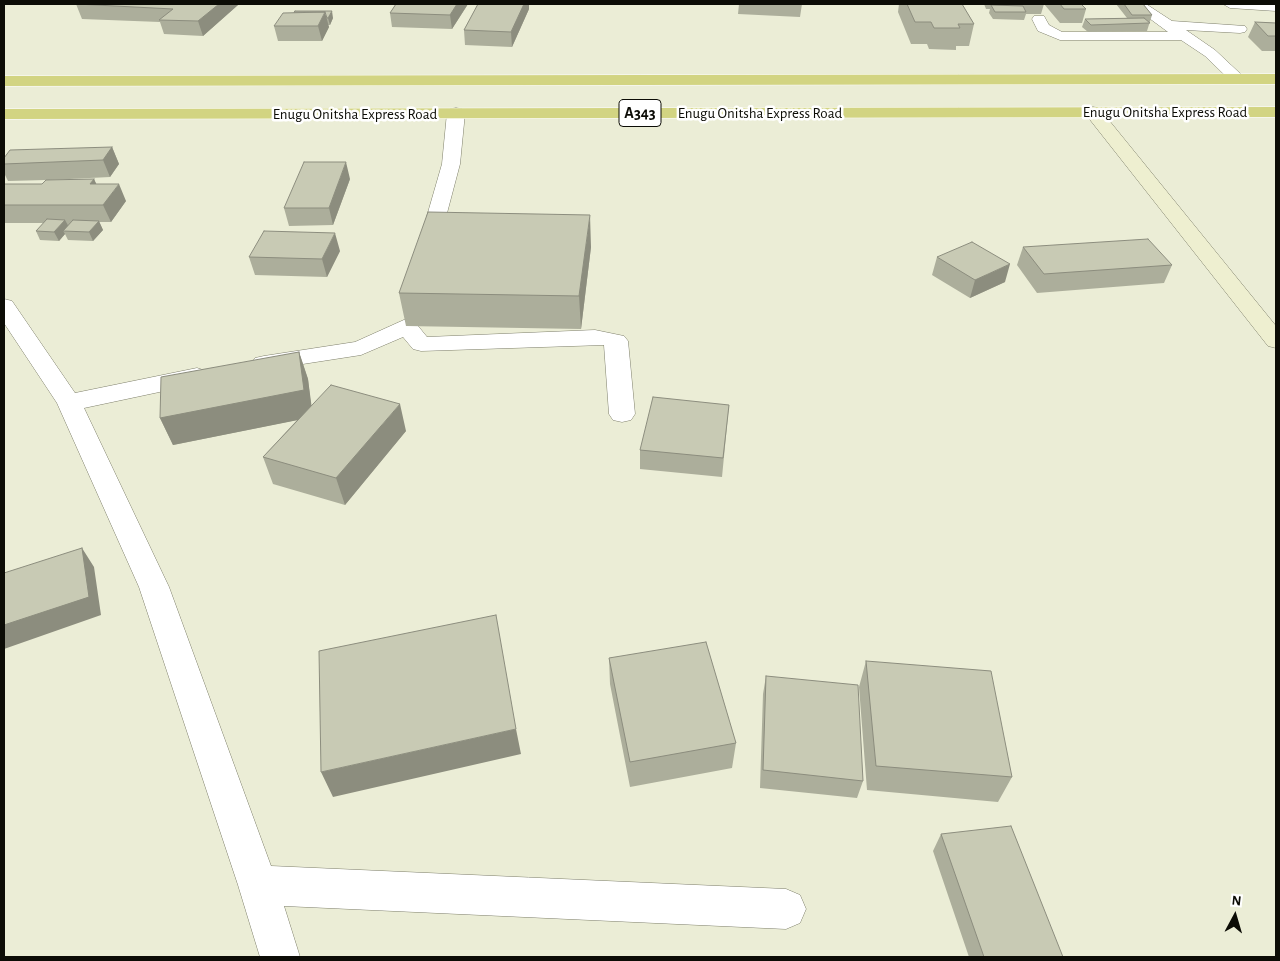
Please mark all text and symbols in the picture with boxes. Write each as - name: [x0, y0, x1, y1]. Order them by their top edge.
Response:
- road number: A343: [619, 100, 661, 126]
- street label: Enugu Onitsha Express Road: [1083, 103, 1247, 121]
- street label: Enugu Onitsha Express Road: [678, 104, 842, 122]
- street label: Enugu Onitsha Express Road: [273, 105, 437, 123]
- north arrow: [1210, 891, 1260, 941]
- text: N: [1231, 894, 1242, 909]

